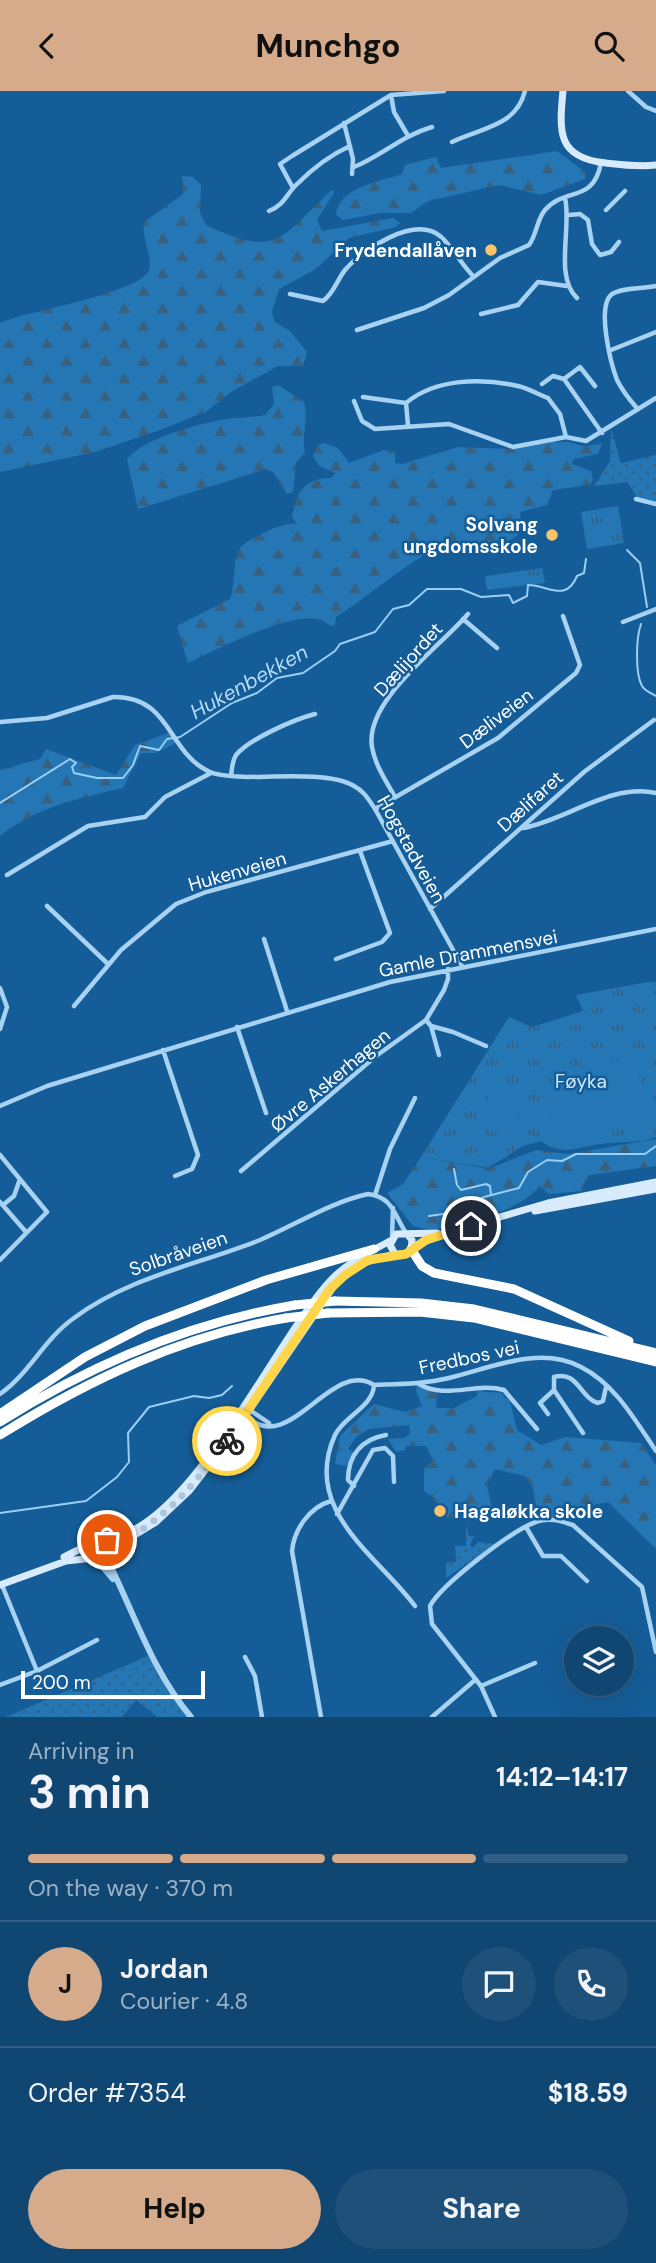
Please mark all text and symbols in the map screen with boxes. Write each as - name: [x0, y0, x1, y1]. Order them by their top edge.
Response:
- text: Munchgo: [256, 25, 400, 67]
- icon: back: [28, 27, 66, 65]
- icon: search: [590, 27, 628, 65]
- place label: Frydendallåven: [334, 238, 477, 263]
- marker: Frydendallåven: [483, 242, 499, 258]
- place label: Solvang ungdomsskole: [403, 512, 538, 559]
- marker: Solvang ungdomsskole: [544, 527, 560, 543]
- street label: Dælijordet: [368, 617, 448, 702]
- water label: Hukenbekken: [185, 638, 313, 726]
- street label: Dæliveien: [455, 683, 538, 754]
- street label: Dælifaret: [492, 765, 569, 838]
- street label: Hogstadveien: [372, 791, 452, 908]
- street label: Hukenveien: [185, 846, 289, 897]
- street label: Gamle Drammensvei: [377, 924, 560, 983]
- street label: Øvre Askerhagen: [265, 1023, 396, 1138]
- park label: Føyka: [555, 1069, 607, 1094]
- pin: [441, 1196, 501, 1256]
- icon: home: [452, 1207, 490, 1245]
- street label: Solbråveien: [126, 1225, 230, 1282]
- street label: Fredbos vei: [417, 1335, 522, 1380]
- courier: [192, 1406, 262, 1476]
- icon: bike: [208, 1422, 246, 1460]
- place label: Hagaløkka skole: [454, 1499, 603, 1524]
- marker: Hagaløkka skole: [432, 1503, 448, 1519]
- pin: [77, 1510, 137, 1570]
- icon: bag: [88, 1521, 126, 1559]
- map controls: [564, 1626, 634, 1696]
- button: layers: [564, 1626, 634, 1696]
- scale bar: [21, 1668, 205, 1700]
- text: 200 m: [32, 1670, 91, 1695]
- text: Arriving in: [28, 1736, 134, 1766]
- text: 14:12–14:17: [496, 1760, 628, 1794]
- text: 3 min: [28, 1762, 151, 1822]
- text: On the way · 370 m: [28, 1873, 233, 1903]
- button: chat: [462, 1947, 536, 2021]
- button: phone: [554, 1947, 628, 2021]
- text: Jordan: [120, 1952, 209, 1986]
- text: J: [58, 1967, 72, 2001]
- text: Courier · 4.8: [120, 1986, 248, 2016]
- text: Order #7354: [28, 2076, 186, 2110]
- text: $18.59: [548, 2076, 628, 2110]
- button: Help: [28, 2169, 321, 2249]
- button: Share: [335, 2169, 628, 2249]

